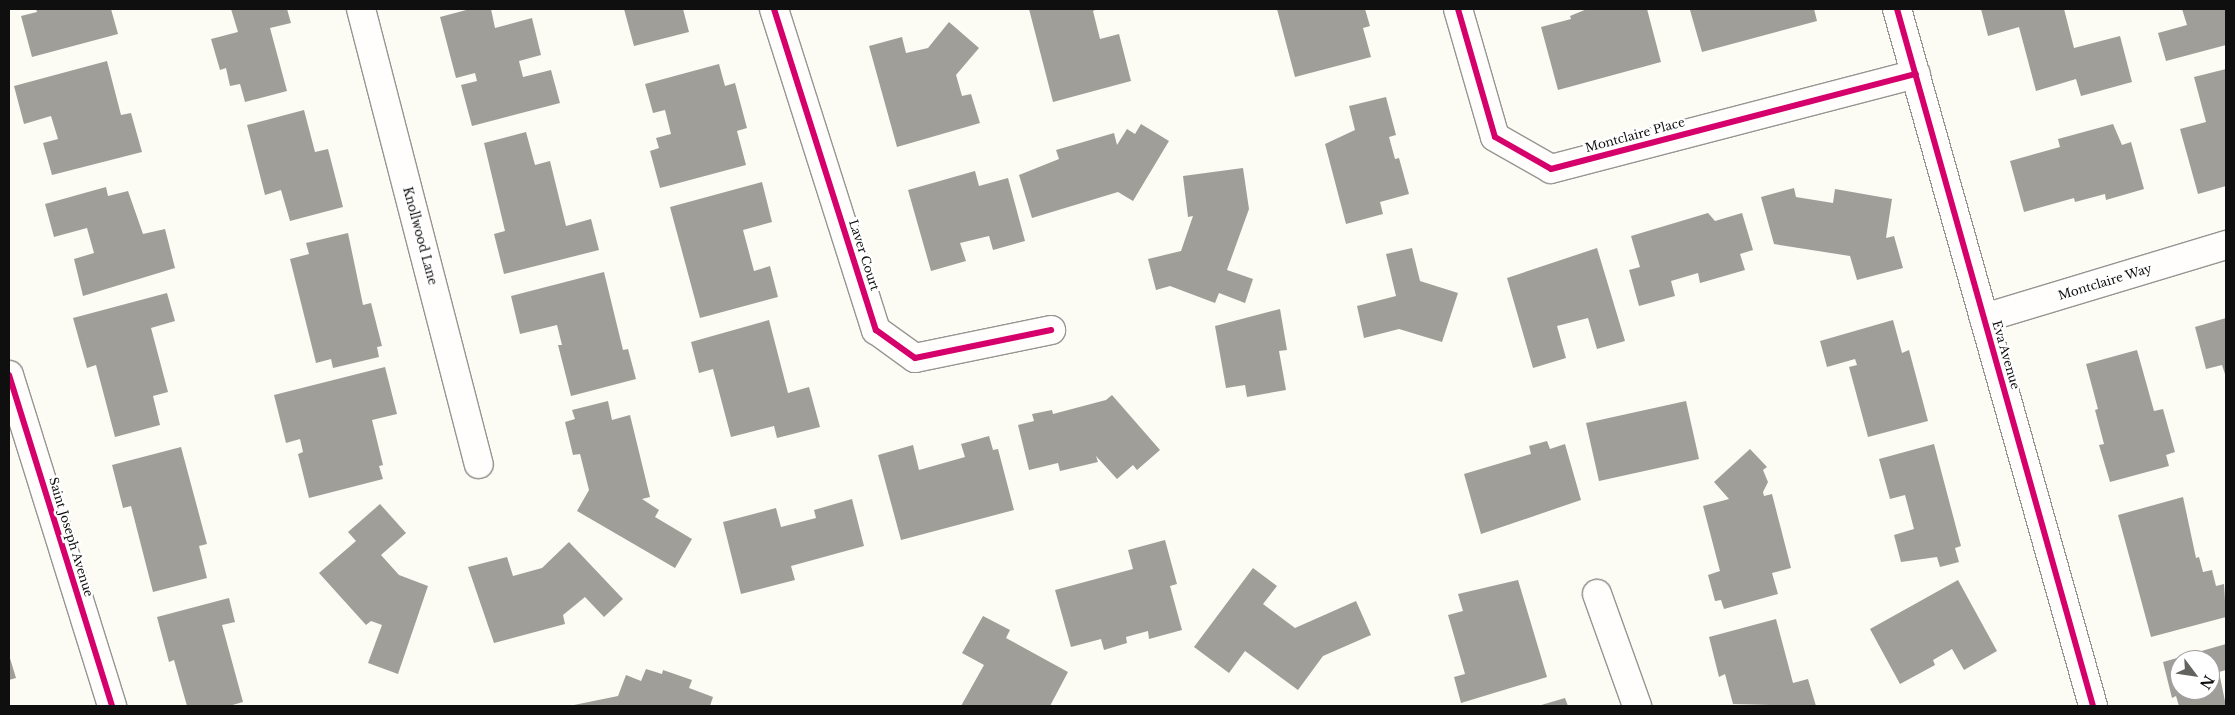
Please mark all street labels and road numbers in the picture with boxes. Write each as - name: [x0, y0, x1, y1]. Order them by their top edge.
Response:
- street label: Montclaire Place: [1584, 115, 1686, 155]
- street label: Knollwood Lane: [400, 185, 440, 287]
- street label: Laver Court: [846, 218, 882, 292]
- street label: Montclaire Way: [2056, 261, 2154, 303]
- street label: Eva Avenue: [1989, 319, 2023, 391]
- street label: Saint Joseph Avenue: [46, 475, 96, 599]

